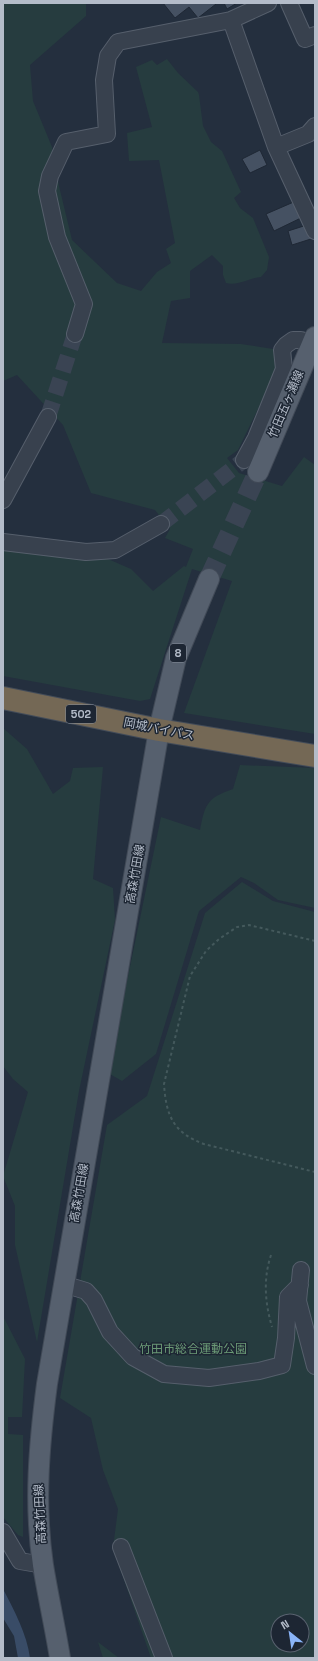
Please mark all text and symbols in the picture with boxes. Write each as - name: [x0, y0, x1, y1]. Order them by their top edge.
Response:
- street label: 竹田五ヶ瀬線: [265, 368, 307, 440]
- road number: 8: [170, 644, 186, 662]
- road number: 502: [66, 705, 96, 723]
- street label: 岡城バイパス: [122, 714, 196, 744]
- street label: 高森竹田線: [122, 843, 148, 905]
- street label: 高森竹田線: [66, 1162, 92, 1224]
- park label: 竹田市総合運動公園: [139, 1341, 247, 1357]
- street label: 高森竹田線: [30, 1484, 50, 1544]
- north arrow: [270, 1613, 310, 1653]
- text: N: [278, 1616, 292, 1632]

